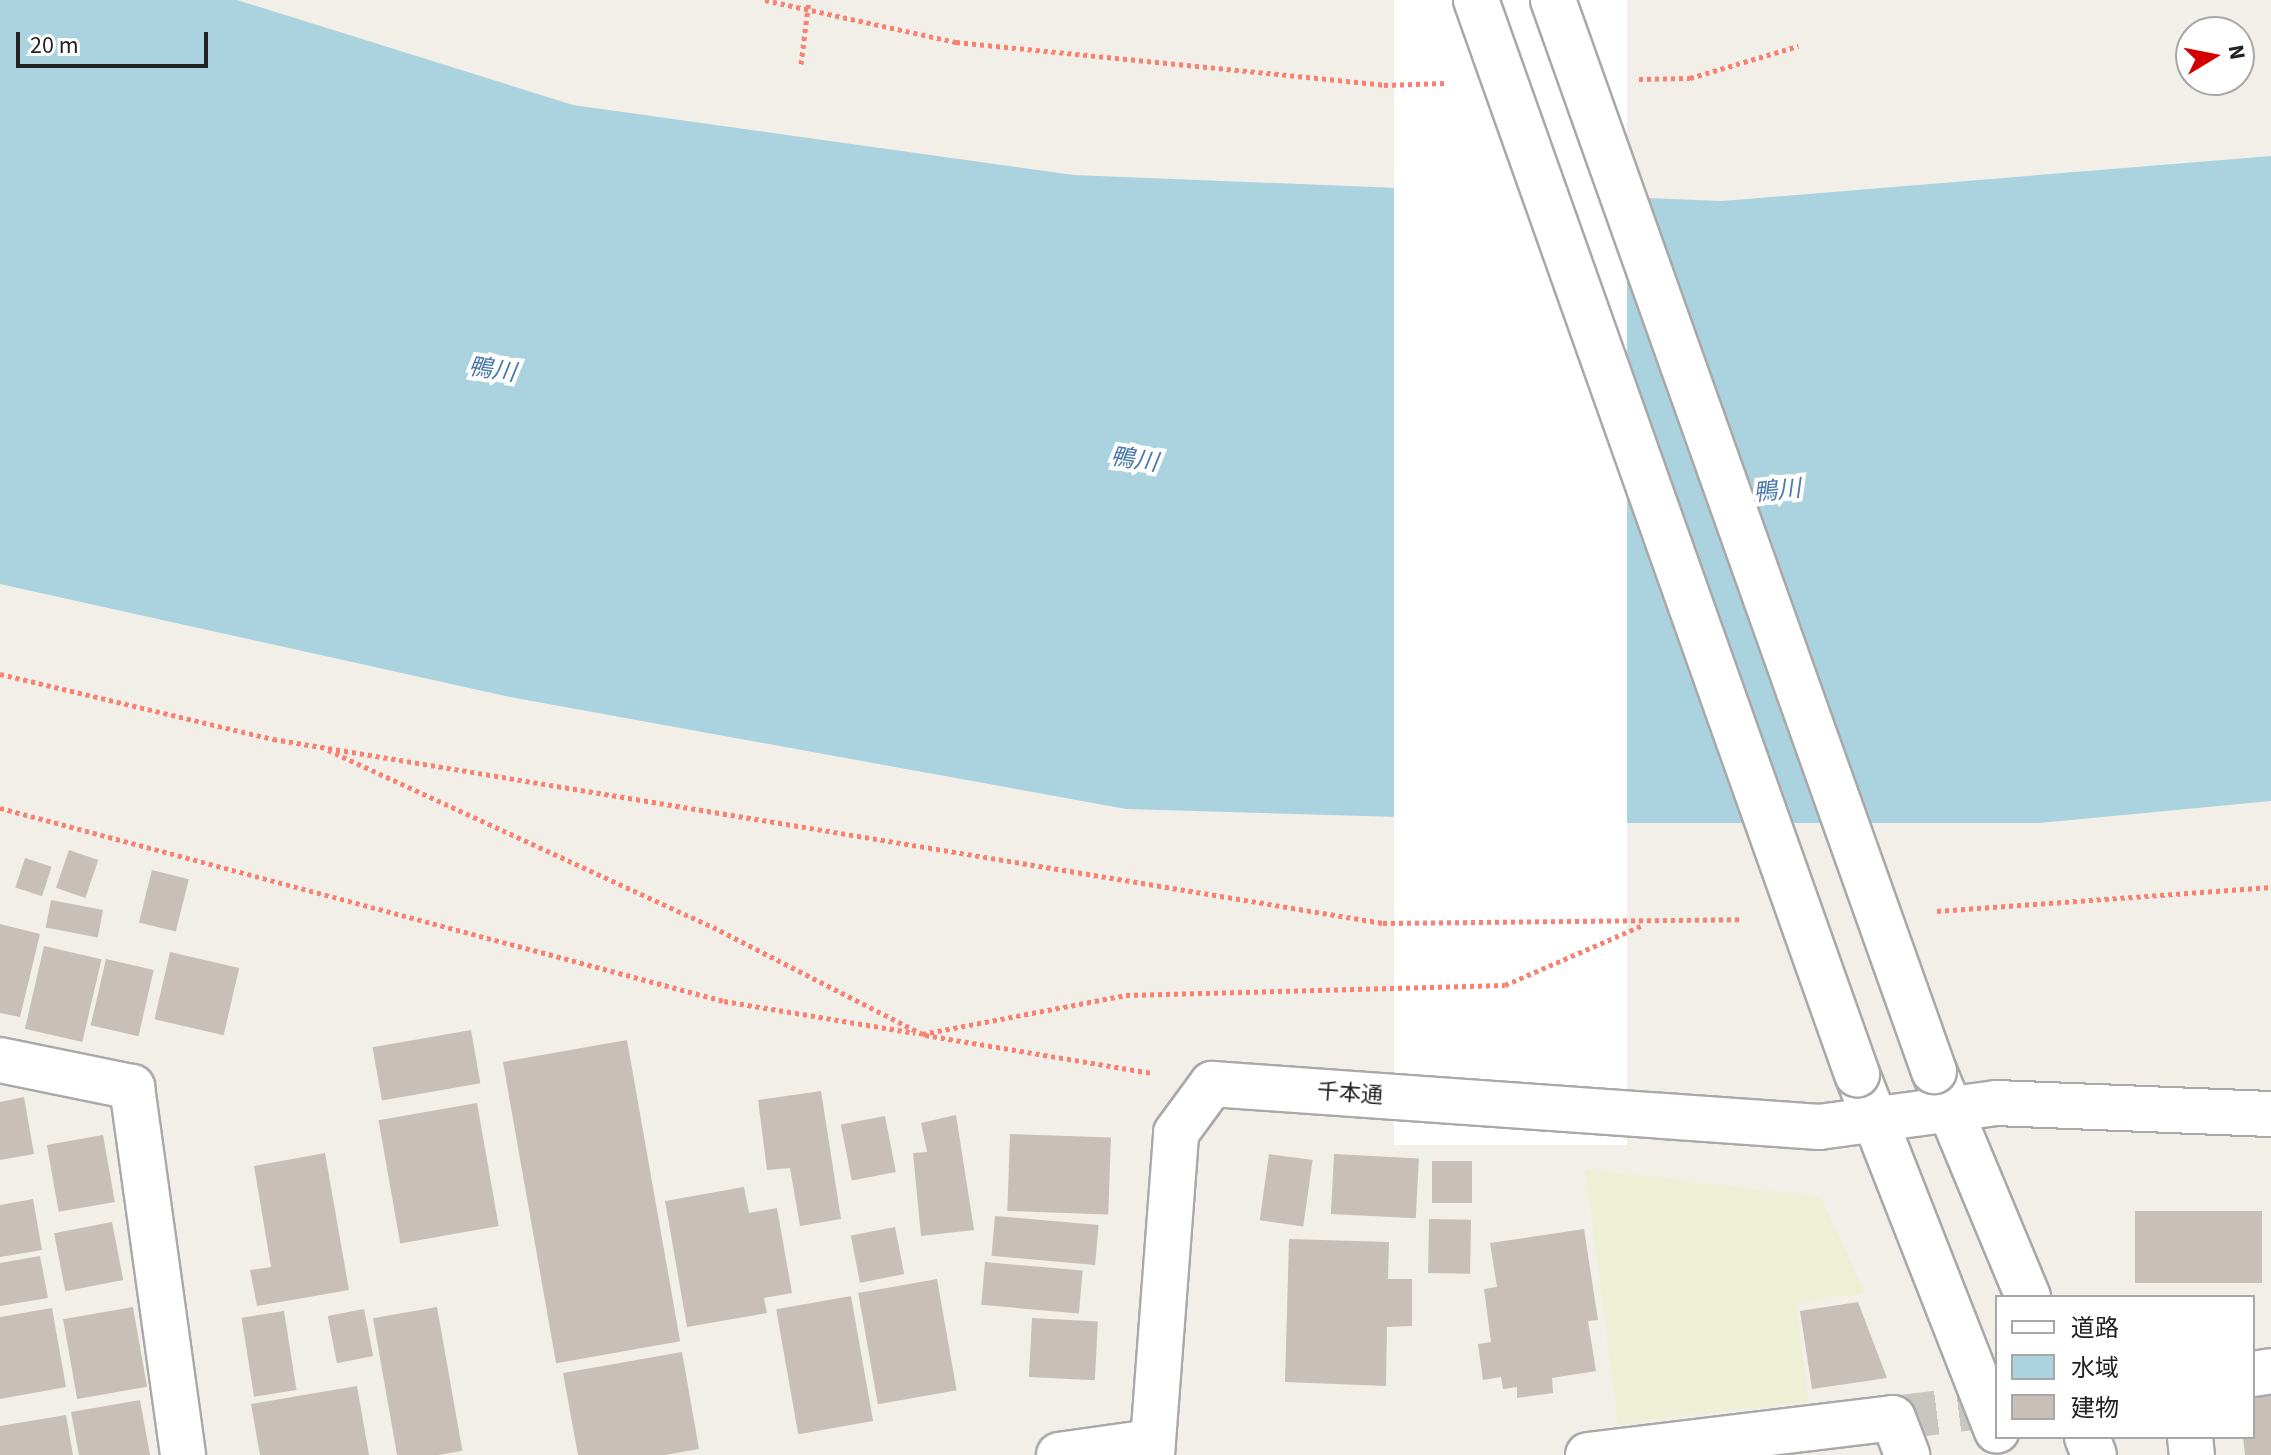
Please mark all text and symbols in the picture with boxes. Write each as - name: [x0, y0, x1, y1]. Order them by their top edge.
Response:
- scale bar: [20, 16, 212, 66]
- north arrow: [2175, 16, 2255, 96]
- text: 20 m: [30, 28, 79, 63]
- text: N: [2220, 42, 2254, 62]
- water label: 鴨川: [466, 352, 518, 388]
- water label: 鴨川: [1108, 442, 1160, 478]
- water label: 鴨川: [1752, 474, 1802, 508]
- street label: 千本通: [1316, 1079, 1384, 1109]
- legend: [1995, 1295, 2255, 1439]
- text: 道路: [2071, 1311, 2119, 1346]
- text: 水域: [2071, 1351, 2119, 1386]
- text: 建物: [2071, 1391, 2119, 1426]

